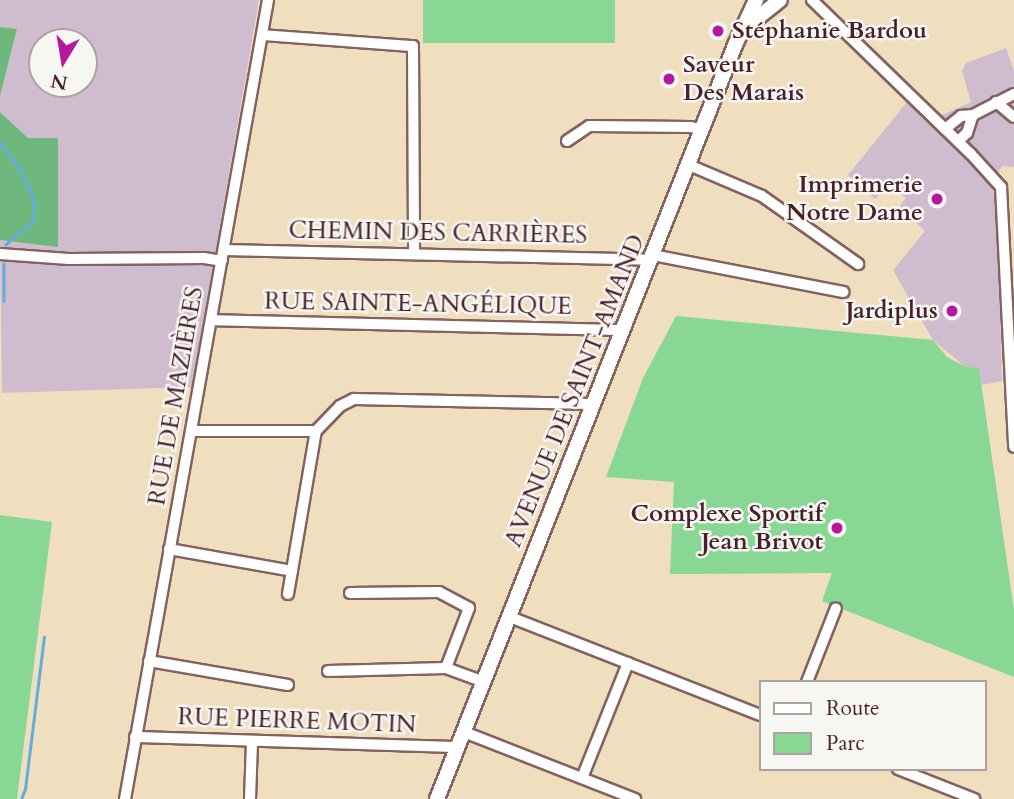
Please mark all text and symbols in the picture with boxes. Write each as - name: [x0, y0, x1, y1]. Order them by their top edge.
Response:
- place label: Stéphanie Bardou: [732, 17, 927, 45]
- marker: Stéphanie Bardou: [710, 23, 726, 39]
- north arrow: [28, 28, 98, 98]
- place label: Saveur Des Marais: [683, 51, 804, 107]
- text: N: [49, 67, 70, 96]
- marker: Saveur Des Marais: [661, 71, 677, 87]
- place label: Imprimerie Notre Dame: [786, 171, 923, 227]
- marker: Imprimerie Notre Dame: [929, 191, 945, 207]
- street label: CHEMIN DES CARRIÈRES: [288, 216, 588, 250]
- street label: AVENUE DE SAINT-AMAND: [499, 231, 651, 551]
- street label: RUE DE MAZIÈRES: [143, 284, 209, 508]
- street label: RUE SAINTE-ANGÉLIQUE: [264, 287, 572, 321]
- place label: Jardiplus: [845, 297, 938, 325]
- marker: Jardiplus: [944, 303, 960, 319]
- place label: Complexe Sportif Jean Brivot: [631, 500, 823, 556]
- marker: Complexe Sportif Jean Brivot: [829, 520, 845, 536]
- legend: [758, 680, 986, 771]
- text: Route: [826, 694, 880, 723]
- street label: RUE PIERRE MOTIN: [177, 702, 417, 740]
- text: Parc: [826, 729, 865, 758]

